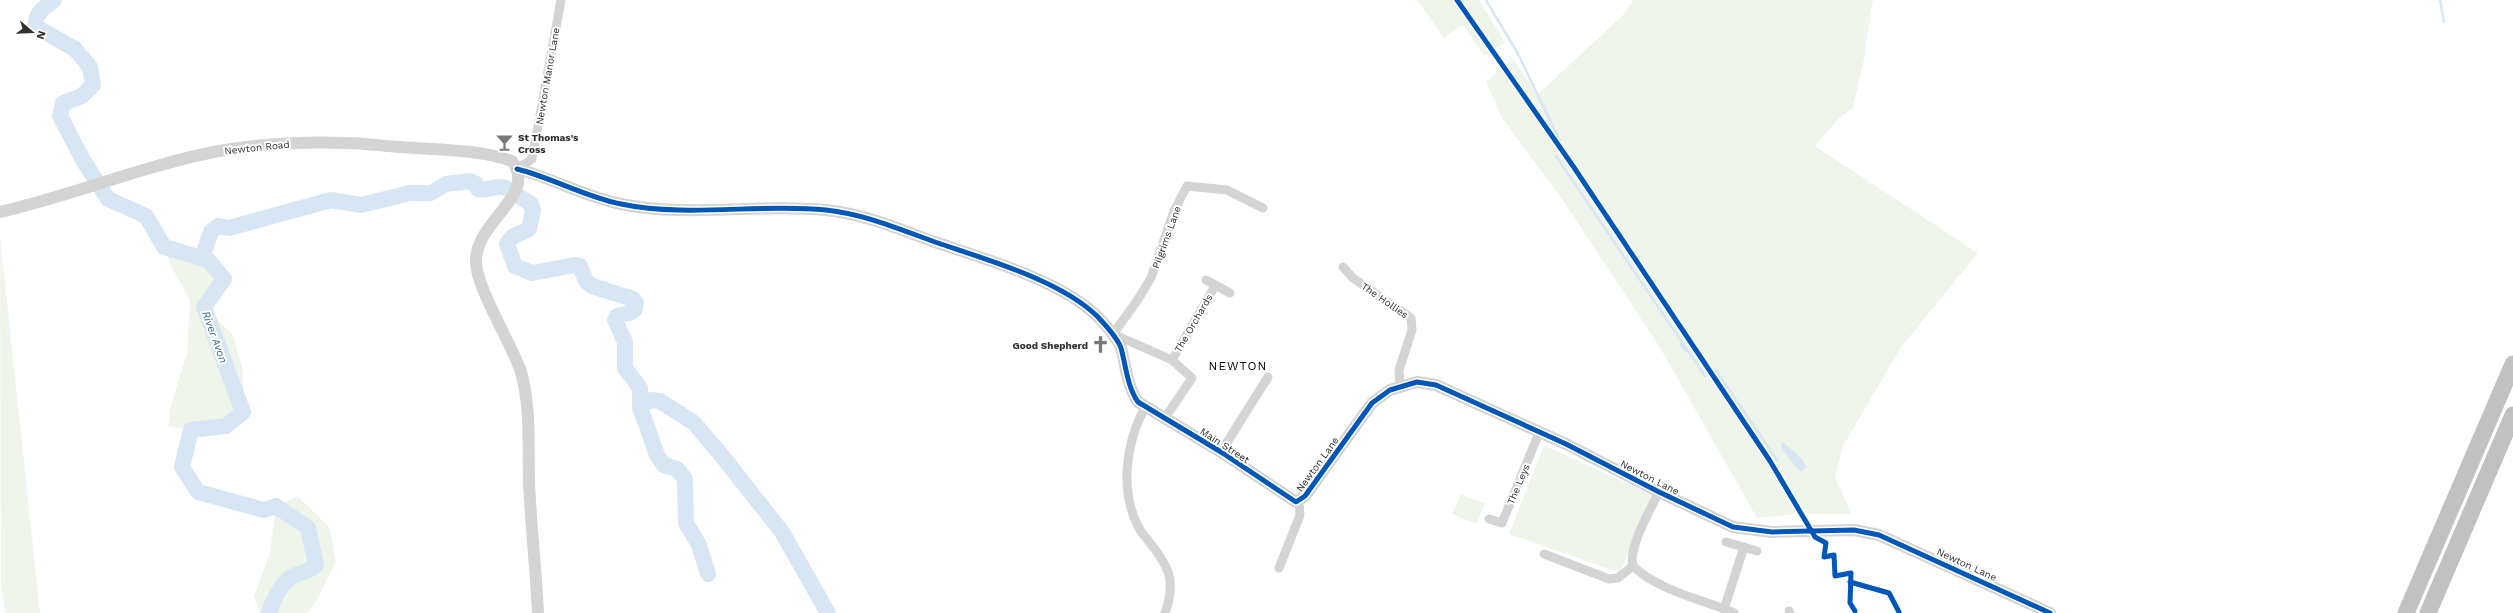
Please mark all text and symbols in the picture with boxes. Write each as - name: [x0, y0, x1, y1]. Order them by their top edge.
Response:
- north arrow: [12, 12, 52, 52]
- street label: Newton Manor Lane: [534, 27, 561, 125]
- text: N: [34, 29, 48, 41]
- place label: St Thomas's Cross: [518, 132, 579, 155]
- bar icon: St Thomas's Cross: [495, 133, 515, 153]
- street label: Newton Road: [224, 139, 290, 156]
- street label: Pilgrims Lane: [1150, 204, 1183, 270]
- street label: The Hollies: [1359, 280, 1410, 320]
- street label: The Orchards: [1172, 292, 1215, 354]
- water label: River Avon: [199, 309, 230, 365]
- church icon: Good Shepherd: [1091, 335, 1111, 355]
- place label: Good Shepherd: [1012, 340, 1088, 351]
- district label: NEWTON: [1209, 359, 1267, 373]
- street label: Main Street: [1198, 425, 1252, 466]
- street label: Newton Lane: [1294, 435, 1341, 494]
- street label: Newton Lane: [1618, 458, 1681, 497]
- street label: The Leys: [1505, 462, 1532, 506]
- street label: Newton Lane: [1935, 546, 1999, 583]

